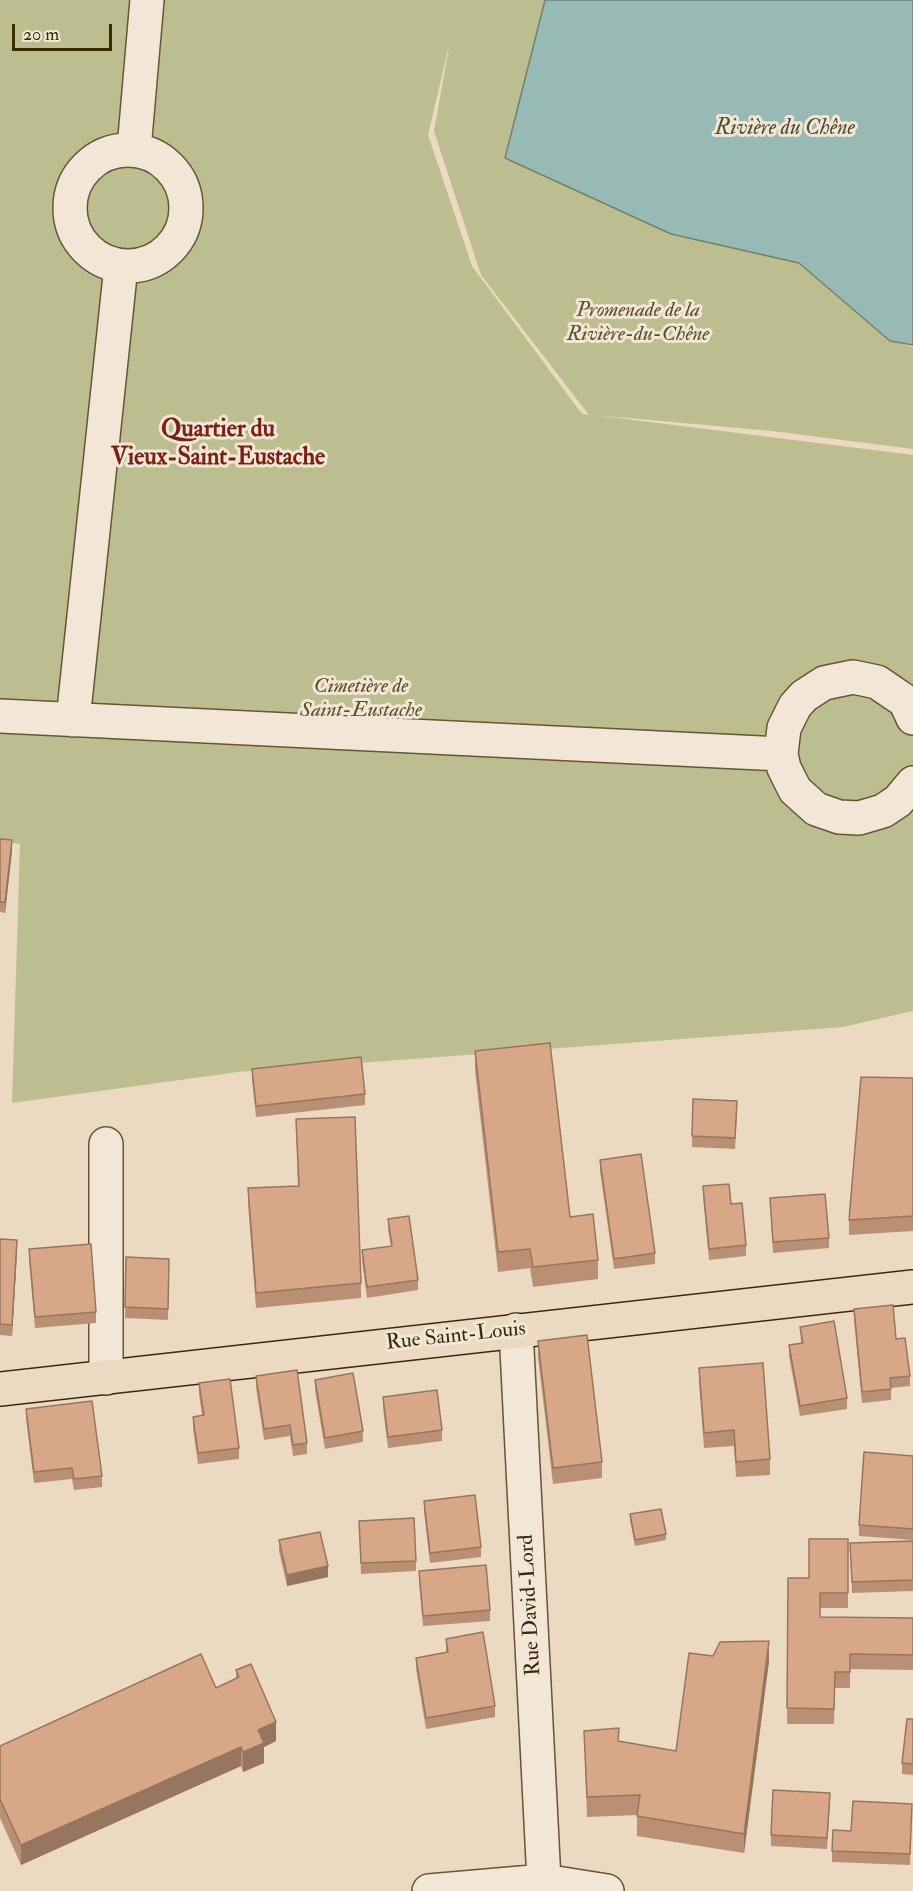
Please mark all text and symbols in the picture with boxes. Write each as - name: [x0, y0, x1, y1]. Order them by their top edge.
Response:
- scale bar: [15, 12, 116, 50]
- text: 20 m: [23, 23, 59, 46]
- water label: Rivière du Chêne: [715, 116, 855, 142]
- park label: Promenade de la Rivière-du-Chêne: [567, 298, 709, 348]
- district label: Quartier du Vieux-Saint-Eustache: [111, 417, 325, 473]
- park label: Cimetière de Saint-Eustache: [300, 674, 422, 724]
- street label: Rue Saint-Louis: [385, 1317, 527, 1357]
- street label: Rue David-Lord: [515, 1534, 547, 1676]

